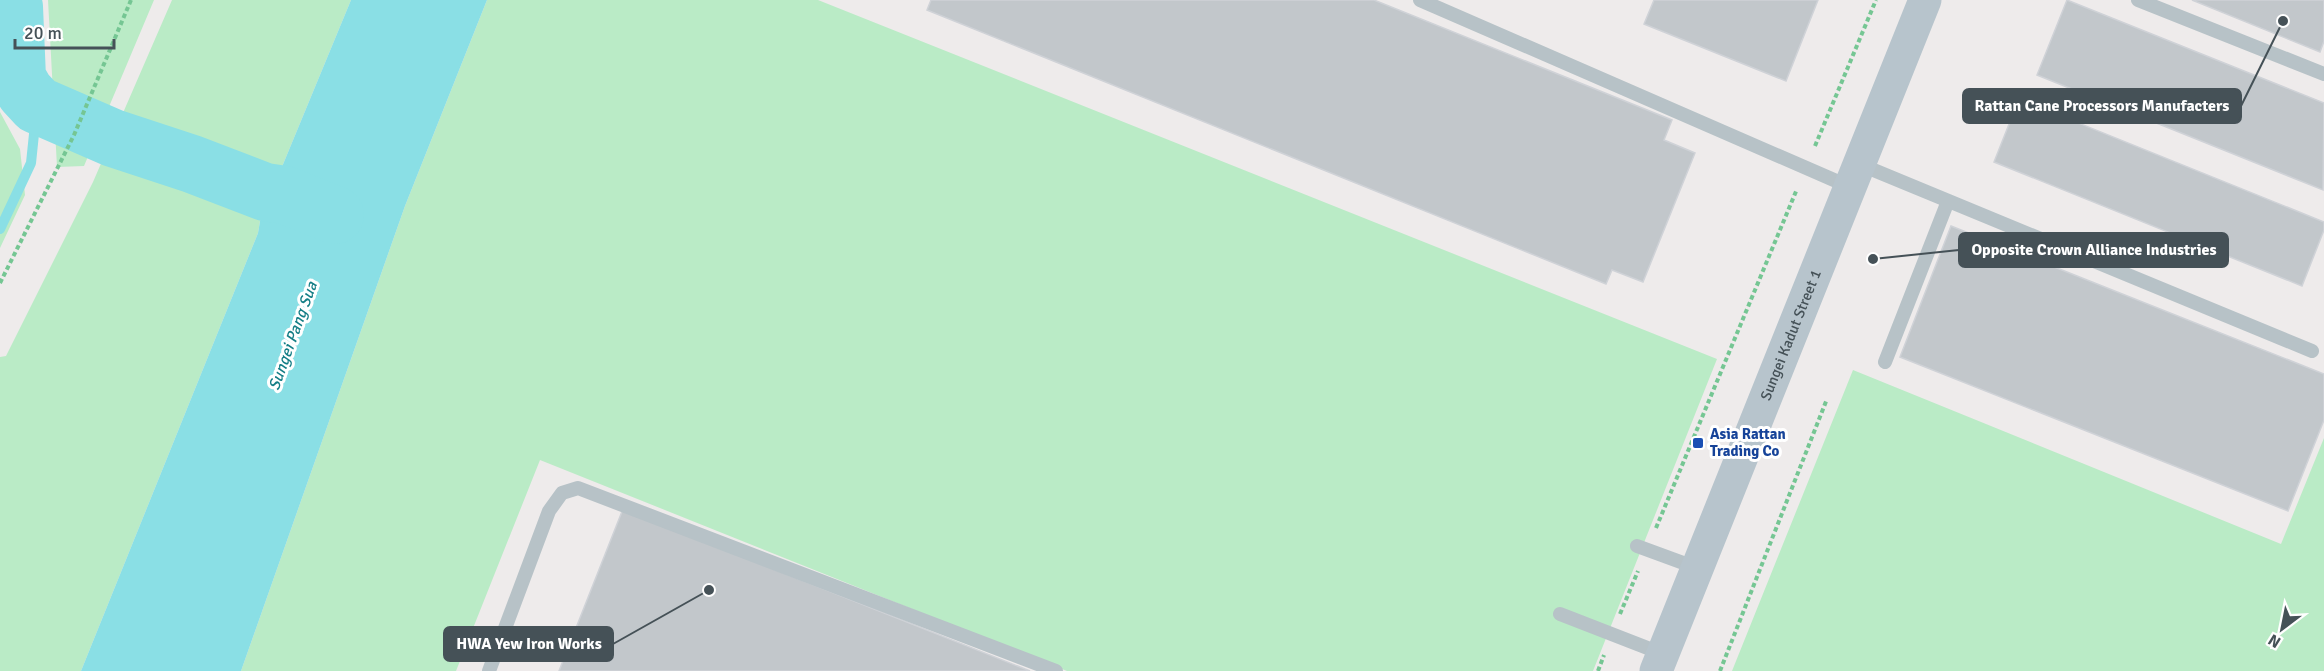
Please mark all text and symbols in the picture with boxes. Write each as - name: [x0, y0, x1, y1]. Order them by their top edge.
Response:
- scale bar: [15, 12, 114, 50]
- text: 20 m: [24, 22, 62, 44]
- callout: Rattan Cane Processors Manufacters: [1963, 89, 2241, 123]
- text: Rattan Cane Processors Manufacters: [1975, 96, 2229, 116]
- callout: Opposite Crown Alliance Industries: [1959, 233, 2228, 267]
- text: Opposite Crown Alliance Industries: [1971, 240, 2217, 260]
- street label: Sungei Kadut Street 1: [1756, 267, 1825, 403]
- water label: Sungei Pang Sua: [264, 278, 322, 393]
- place label: Asia Rattan Trading Co: [1710, 425, 1786, 460]
- marker: Asia Rattan Trading Co: [1691, 436, 1705, 450]
- north arrow: [2252, 599, 2312, 659]
- callout: HWA Yew Iron Works: [444, 627, 613, 661]
- text: N: [2265, 629, 2285, 652]
- text: HWA Yew Iron Works: [456, 634, 602, 654]

